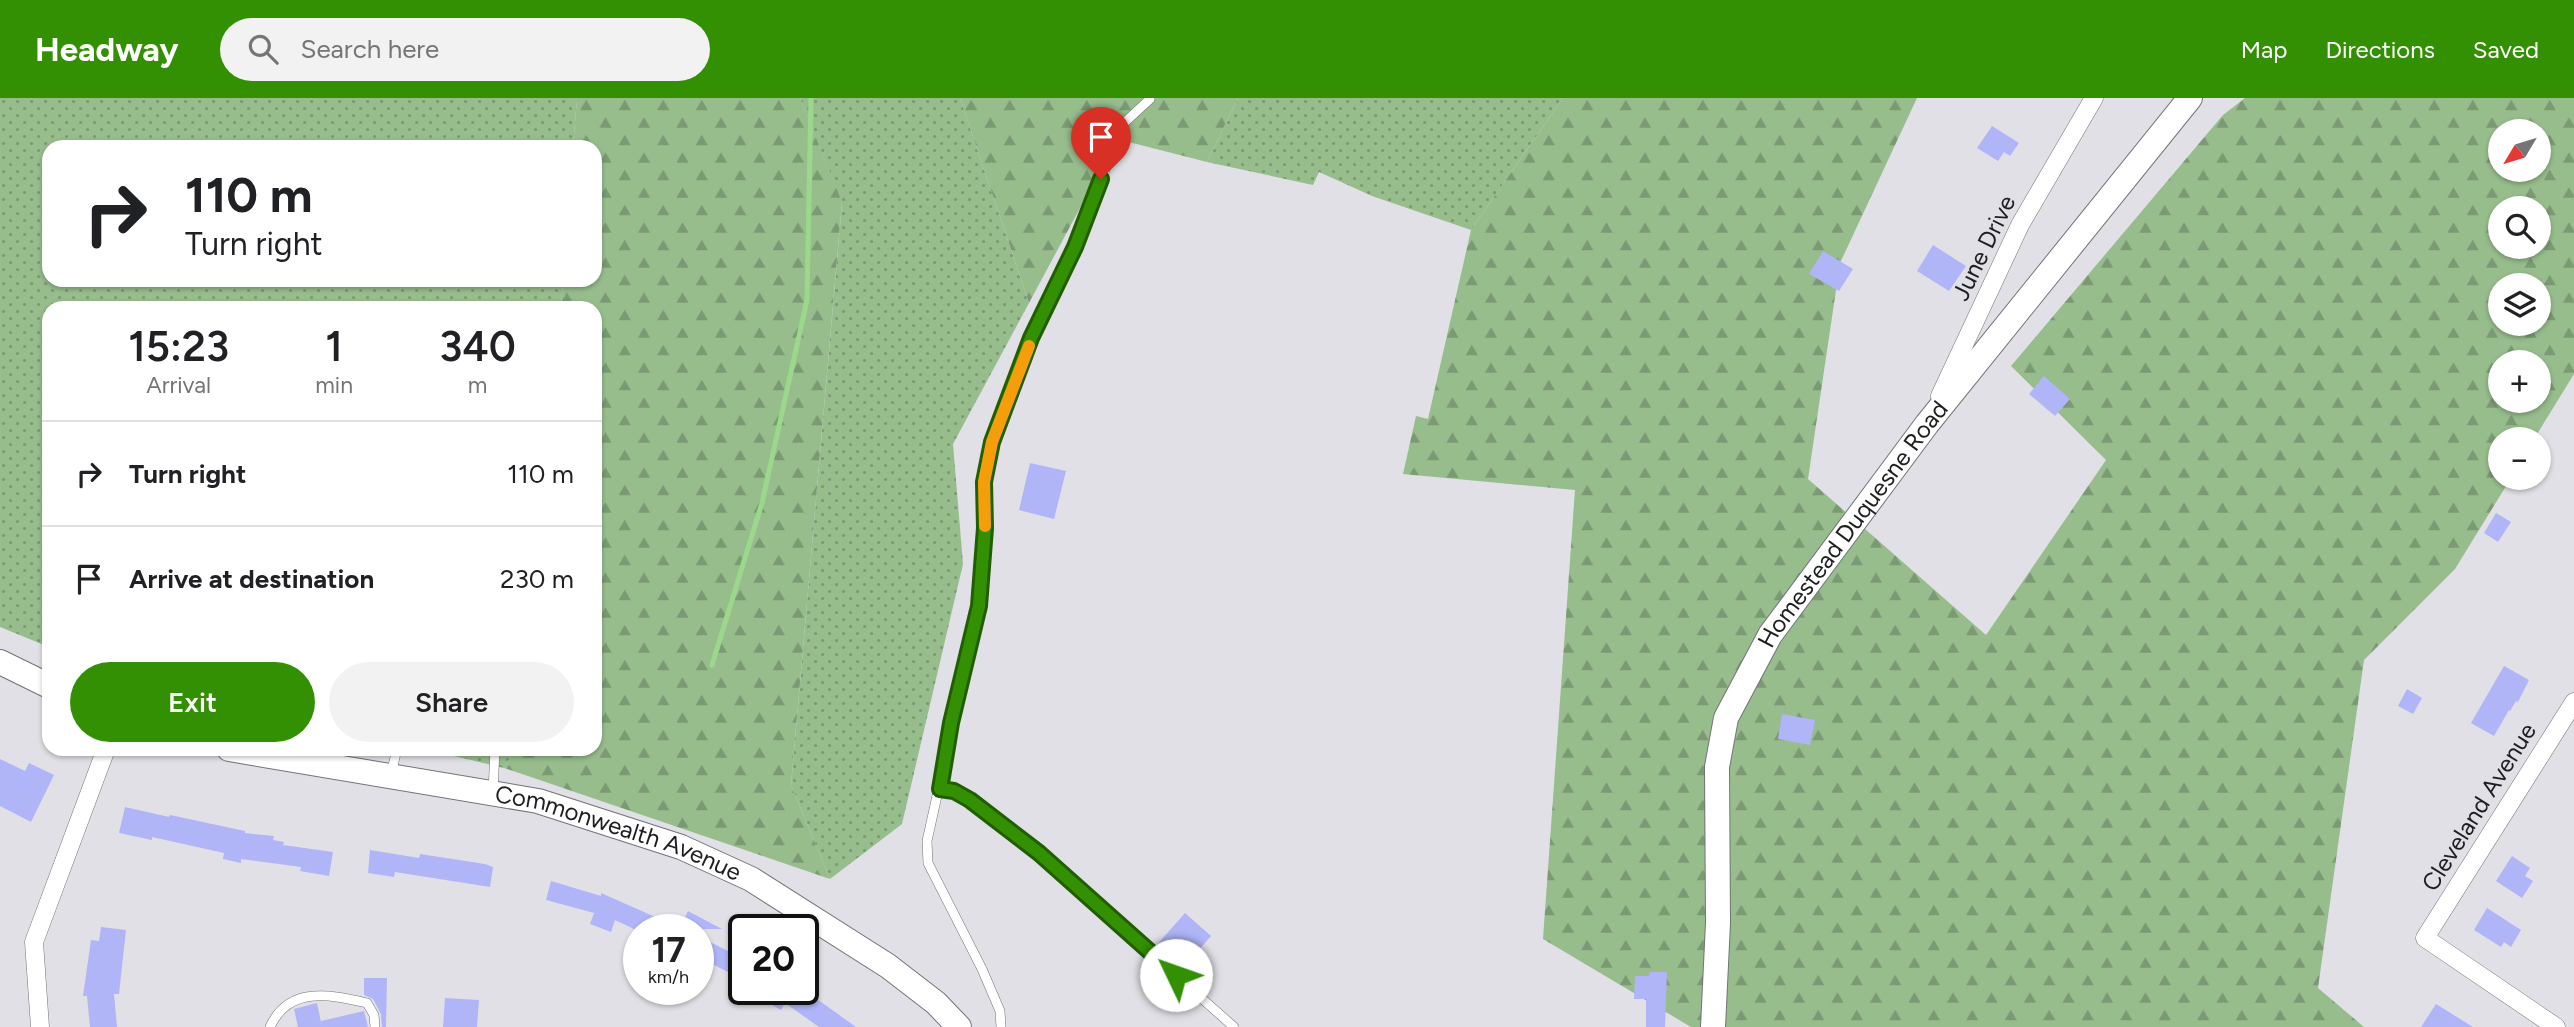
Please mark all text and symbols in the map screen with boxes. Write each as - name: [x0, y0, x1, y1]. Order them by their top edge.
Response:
- search box: [220, 18, 710, 81]
- text: Headway: [35, 30, 178, 69]
- icon: search: [244, 30, 282, 68]
- text: Search here: [300, 33, 439, 65]
- text: Map: [2241, 35, 2287, 64]
- text: Directions: [2325, 35, 2435, 64]
- text: Saved: [2473, 35, 2539, 64]
- pin: [1071, 107, 1131, 179]
- icon: arrive: [1082, 118, 1120, 156]
- north arrow: [2488, 119, 2552, 182]
- map controls: [2488, 119, 2551, 490]
- text: 110 m: [185, 165, 313, 224]
- icon: right: [70, 168, 161, 259]
- street label: June Drive: [1946, 190, 2021, 305]
- button: search: [2488, 196, 2551, 259]
- text: Turn right: [185, 225, 323, 263]
- button: layers: [2488, 273, 2551, 336]
- text: 15:23: [128, 321, 229, 372]
- text: 1: [325, 321, 343, 372]
- text: 340: [439, 321, 516, 372]
- button: +: [2488, 350, 2551, 413]
- text: Arrival: [146, 371, 211, 399]
- text: min: [315, 371, 353, 399]
- text: m: [468, 371, 487, 399]
- street label: Homestead Duquesne Road: [1751, 395, 1954, 652]
- button: −: [2488, 427, 2551, 490]
- icon: right: [70, 455, 108, 493]
- text: Turn right: [129, 458, 246, 490]
- text: 110 m: [507, 458, 574, 490]
- icon: arrive: [70, 560, 108, 598]
- text: Arrive at destination: [129, 563, 374, 595]
- text: 230 m: [500, 563, 574, 595]
- button: Exit: [70, 662, 315, 742]
- button: Share: [329, 662, 574, 742]
- street label: Cleveland Avenue: [2415, 717, 2542, 896]
- street label: Commonwealth Avenue: [493, 779, 746, 887]
- speed limit sign: 20: [728, 914, 819, 1005]
- text: 17: [651, 929, 686, 971]
- position arrow: [1139, 938, 1213, 1012]
- text: km/h: [648, 966, 689, 988]

